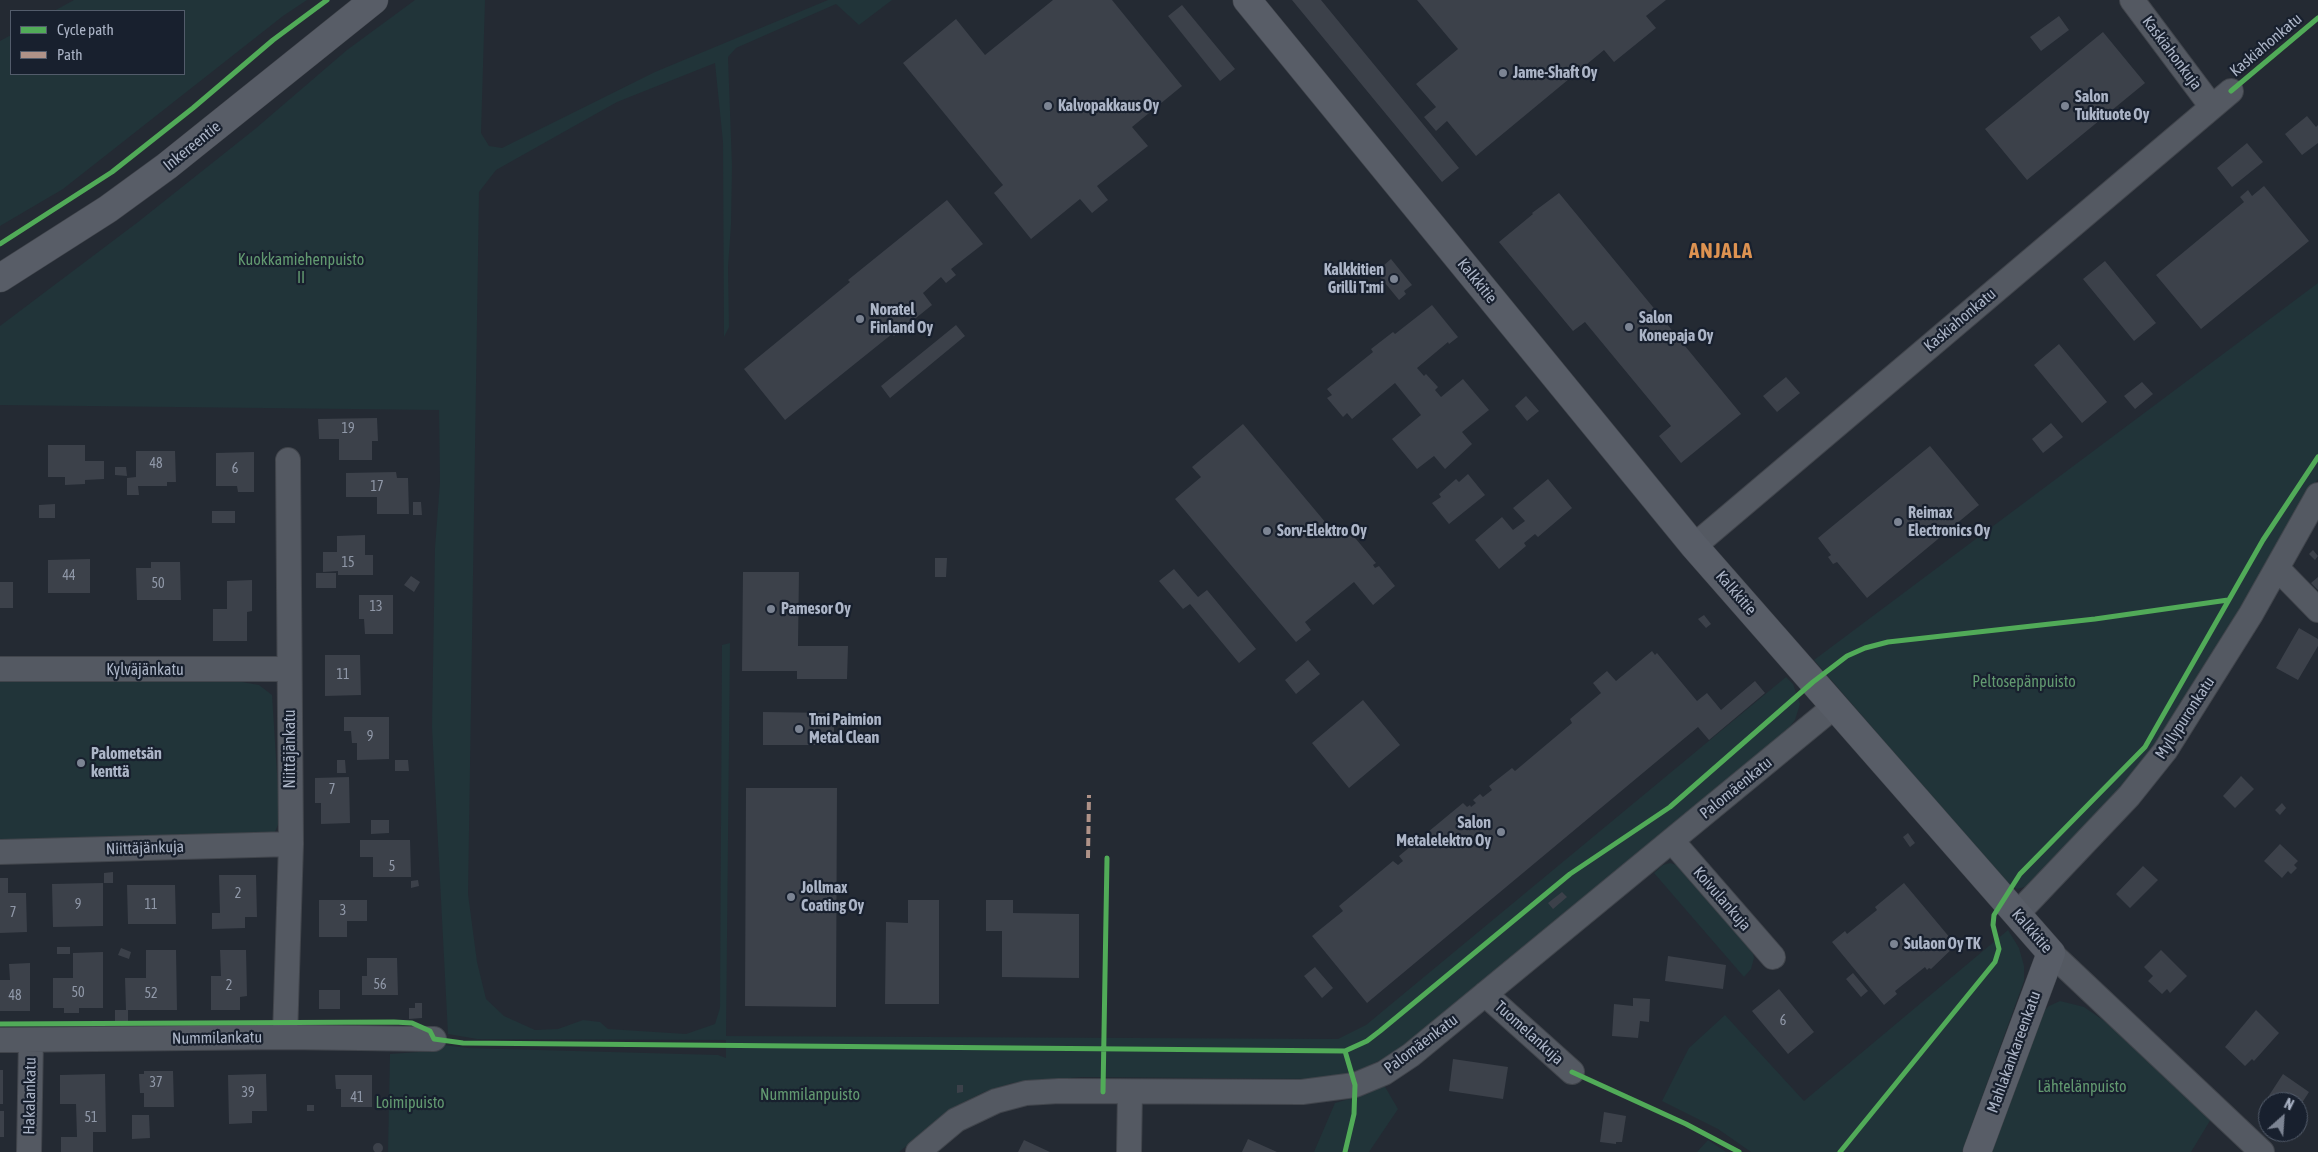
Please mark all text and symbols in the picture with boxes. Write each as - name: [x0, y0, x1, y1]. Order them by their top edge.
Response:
- street label: Kaskiahonkatu: [2226, 9, 2306, 81]
- legend: [10, 10, 185, 75]
- street label: Kaskiahonkuja: [2138, 12, 2206, 94]
- text: Cycle path: [57, 21, 114, 38]
- text: Path: [57, 46, 83, 63]
- place label: Jame-Shaft Oy: [1513, 63, 1597, 83]
- marker: Jame-Shaft Oy: [1497, 67, 1509, 79]
- place label: Salon Tukituote Oy: [2075, 87, 2149, 125]
- place label: Kalvopakkaus Oy: [1058, 96, 1159, 116]
- marker: Kalvopakkaus Oy: [1042, 100, 1054, 112]
- marker: Salon Tukituote Oy: [2059, 100, 2071, 112]
- street label: Inkereentie: [159, 117, 225, 175]
- district label: ANJALA: [1688, 238, 1754, 264]
- park label: Kuokkamiehenpuisto II: [238, 250, 364, 288]
- street label: Kalkkitie: [1453, 255, 1501, 307]
- place label: Kalkkitien Grilli T:mi: [1324, 260, 1384, 298]
- marker: Kalkkitien Grilli T:mi: [1388, 273, 1400, 285]
- street label: Kaskiahonkatu: [1920, 284, 2000, 356]
- place label: Noratel Finland Oy: [870, 300, 933, 338]
- place label: Salon Konepaja Oy: [1639, 308, 1713, 346]
- marker: Noratel Finland Oy: [854, 313, 866, 325]
- marker: Salon Konepaja Oy: [1623, 321, 1635, 333]
- house number: 19: [341, 421, 355, 437]
- house number: 48: [149, 456, 163, 472]
- house number: 6: [232, 461, 238, 477]
- house number: 17: [370, 479, 384, 495]
- place label: Reimax Electronics Oy: [1908, 503, 1990, 541]
- marker: Reimax Electronics Oy: [1892, 516, 1904, 528]
- place label: Sorv-Elektro Oy: [1277, 521, 1367, 541]
- marker: Sorv-Elektro Oy: [1261, 525, 1273, 537]
- house number: 15: [341, 555, 355, 571]
- street label: Kalkkitie: [1712, 567, 1760, 619]
- house number: 44: [62, 568, 76, 584]
- house number: 50: [151, 576, 165, 592]
- house number: 13: [369, 599, 383, 615]
- place label: Pamesor Oy: [781, 599, 851, 619]
- marker: Pamesor Oy: [765, 603, 777, 615]
- street label: Kylväjänkatu: [106, 660, 184, 680]
- house number: 11: [336, 667, 350, 683]
- park label: Peltosepänpuisto: [1972, 672, 2076, 692]
- street label: Myllypuronkatu: [2151, 673, 2219, 763]
- street label: Niittäjänkatu: [280, 709, 300, 789]
- place label: Tmi Paimion Metal Clean: [809, 710, 882, 748]
- marker: Tmi Paimion Metal Clean: [793, 723, 805, 735]
- house number: 9: [367, 729, 373, 745]
- place label: Palometsän kenttä: [91, 744, 162, 782]
- street label: Palomäenkatu: [1696, 753, 1776, 823]
- marker: Palometsän kenttä: [75, 757, 87, 769]
- house number: 7: [329, 782, 335, 798]
- place label: Salon Metalelektro Oy: [1396, 813, 1491, 851]
- marker: Salon Metalelektro Oy: [1495, 826, 1507, 838]
- street label: Niittäjänkuja: [106, 837, 184, 859]
- house number: 5: [389, 859, 395, 875]
- street label: Koivulankuja: [1689, 863, 1755, 935]
- place label: Jollmax Coating Oy: [801, 878, 864, 916]
- house number: 2: [235, 886, 241, 902]
- marker: Jollmax Coating Oy: [785, 891, 797, 903]
- house number: 9: [75, 897, 81, 913]
- house number: 11: [144, 897, 158, 913]
- house number: 3: [340, 903, 346, 919]
- house number: 7: [10, 905, 16, 921]
- street label: Kalkkitie: [2008, 905, 2056, 957]
- place label: Sulaon Oy TK: [1904, 934, 1981, 954]
- marker: Sulaon Oy TK: [1888, 938, 1900, 950]
- house number: 56: [373, 977, 387, 993]
- house number: 2: [226, 978, 232, 994]
- house number: 50: [71, 985, 85, 1001]
- house number: 52: [144, 986, 158, 1002]
- house number: 48: [8, 988, 22, 1004]
- street label: Mahlakankareenkatu: [1983, 989, 2045, 1115]
- street label: Tuomelankuja: [1491, 997, 1567, 1069]
- street label: Palomäenkatu: [1380, 1010, 1462, 1078]
- house number: 6: [1780, 1013, 1786, 1029]
- street label: Nummilankatu: [172, 1028, 262, 1048]
- street label: Hakalankatu: [20, 1057, 40, 1135]
- house number: 37: [149, 1075, 163, 1091]
- park label: Lähtelänpuisto: [2037, 1077, 2127, 1097]
- house number: 39: [241, 1085, 255, 1101]
- park label: Nummilanpuisto: [760, 1085, 860, 1105]
- house number: 41: [350, 1090, 364, 1106]
- north arrow: [2258, 1092, 2308, 1142]
- park label: Loimipuisto: [375, 1093, 445, 1113]
- text: N: [2282, 1095, 2296, 1113]
- house number: 51: [84, 1110, 98, 1126]

